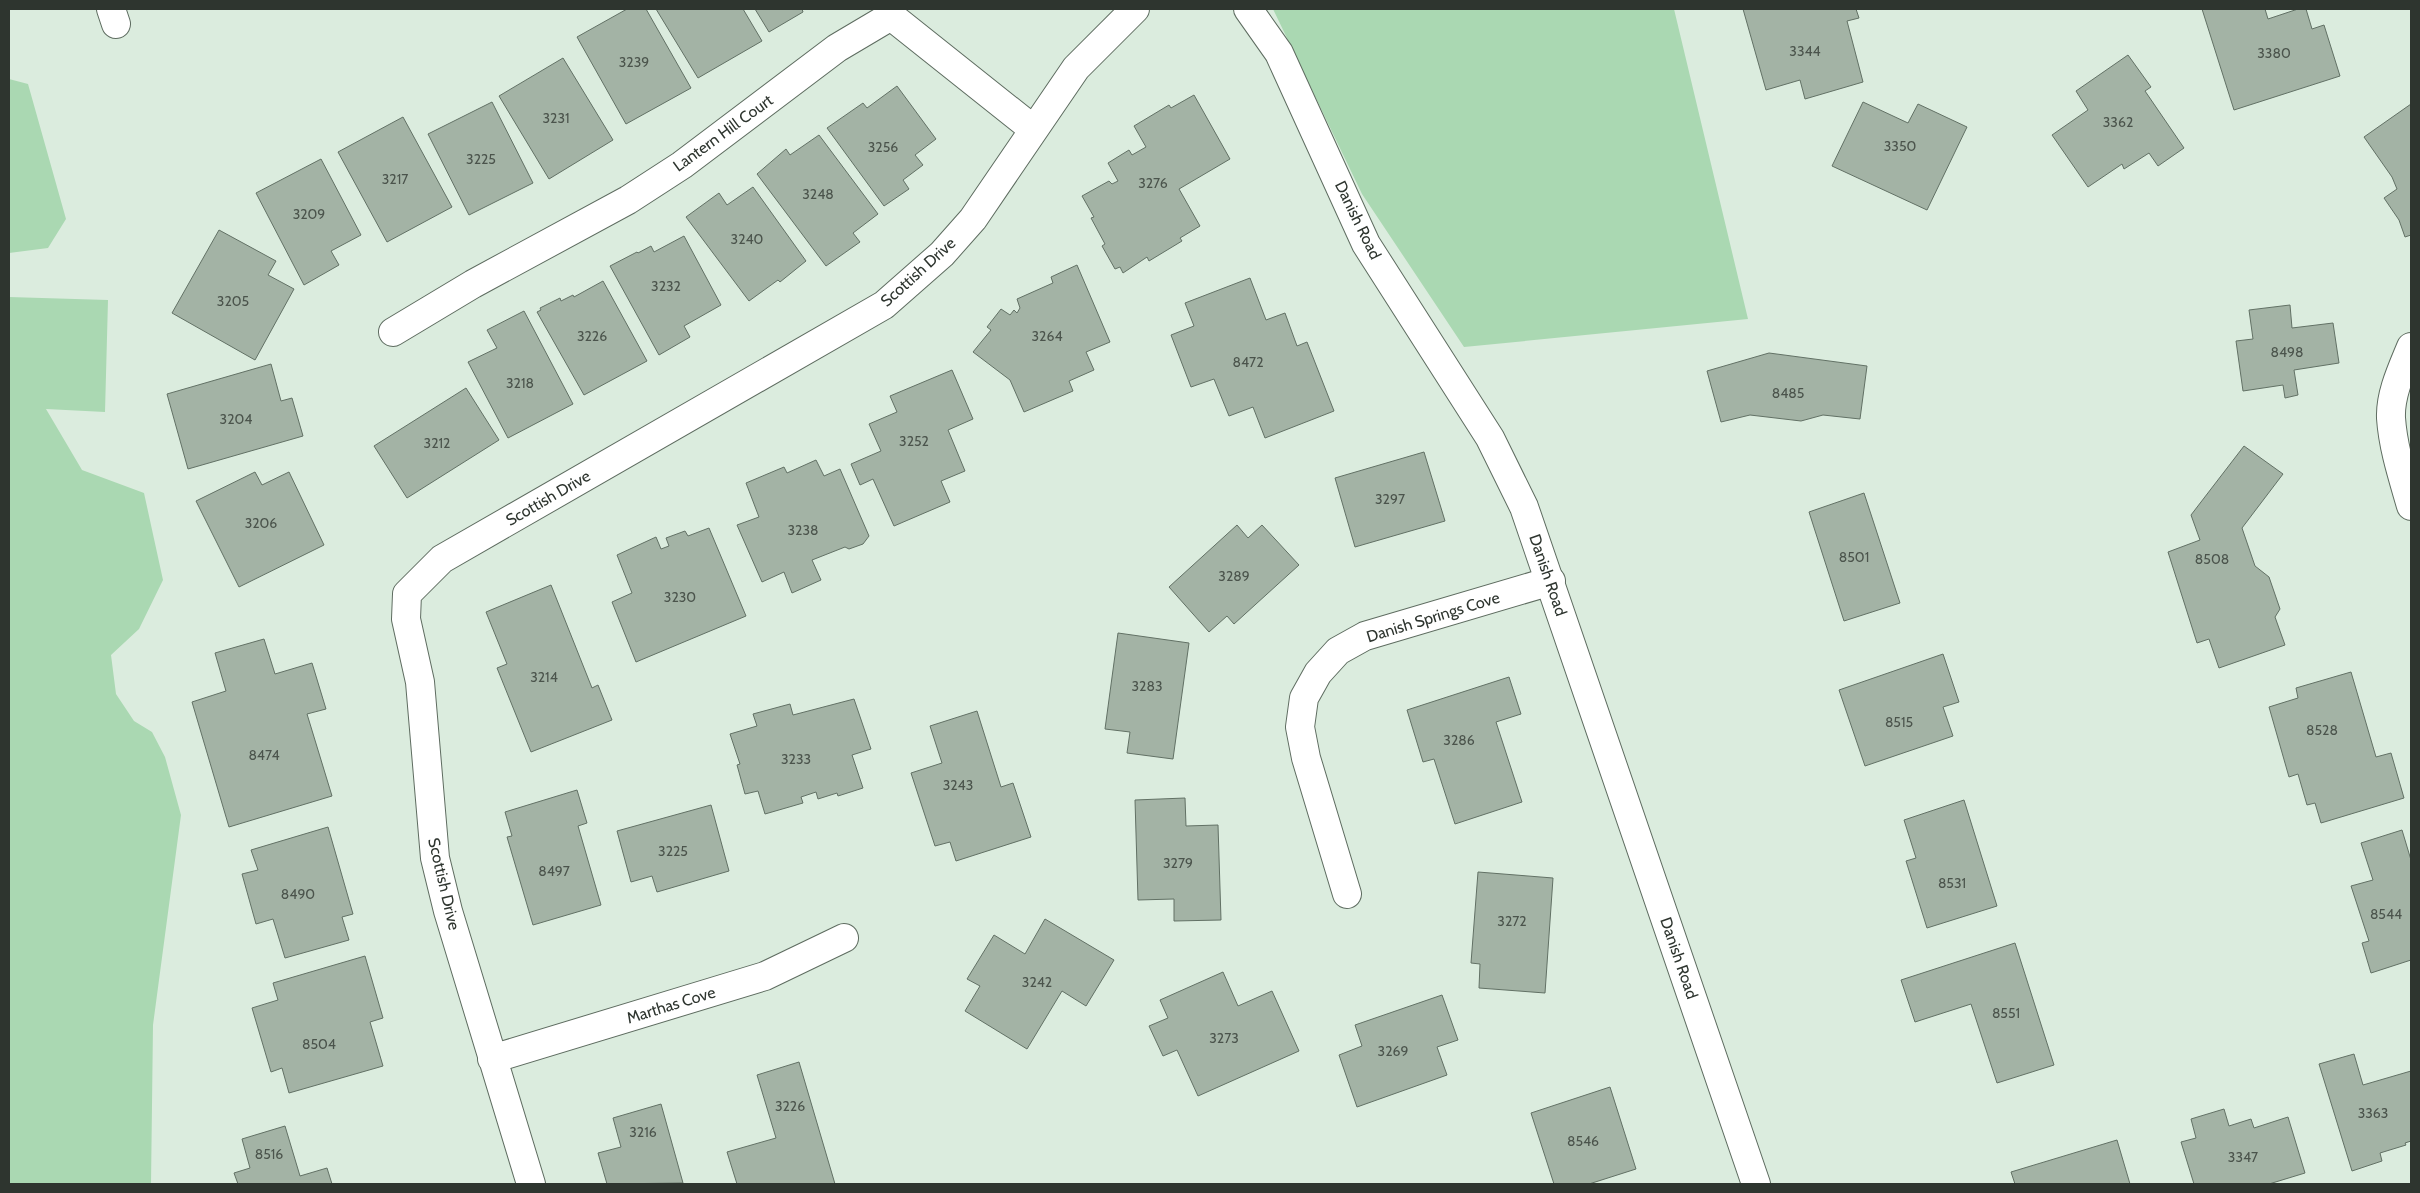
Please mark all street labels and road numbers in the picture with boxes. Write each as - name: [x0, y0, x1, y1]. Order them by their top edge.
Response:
- street label: Lantern Hill Court: [669, 90, 777, 176]
- street label: Danish Road: [1331, 178, 1385, 262]
- street label: Scottish Drive: [877, 233, 959, 311]
- street label: Scottish Drive: [502, 466, 594, 530]
- street label: Danish Road: [1525, 532, 1571, 618]
- street label: Danish Springs Cove: [1364, 588, 1502, 646]
- street label: Scottish Drive: [424, 836, 464, 932]
- street label: Danish Road: [1656, 915, 1702, 1001]
- street label: Marthas Cove: [624, 982, 718, 1028]

